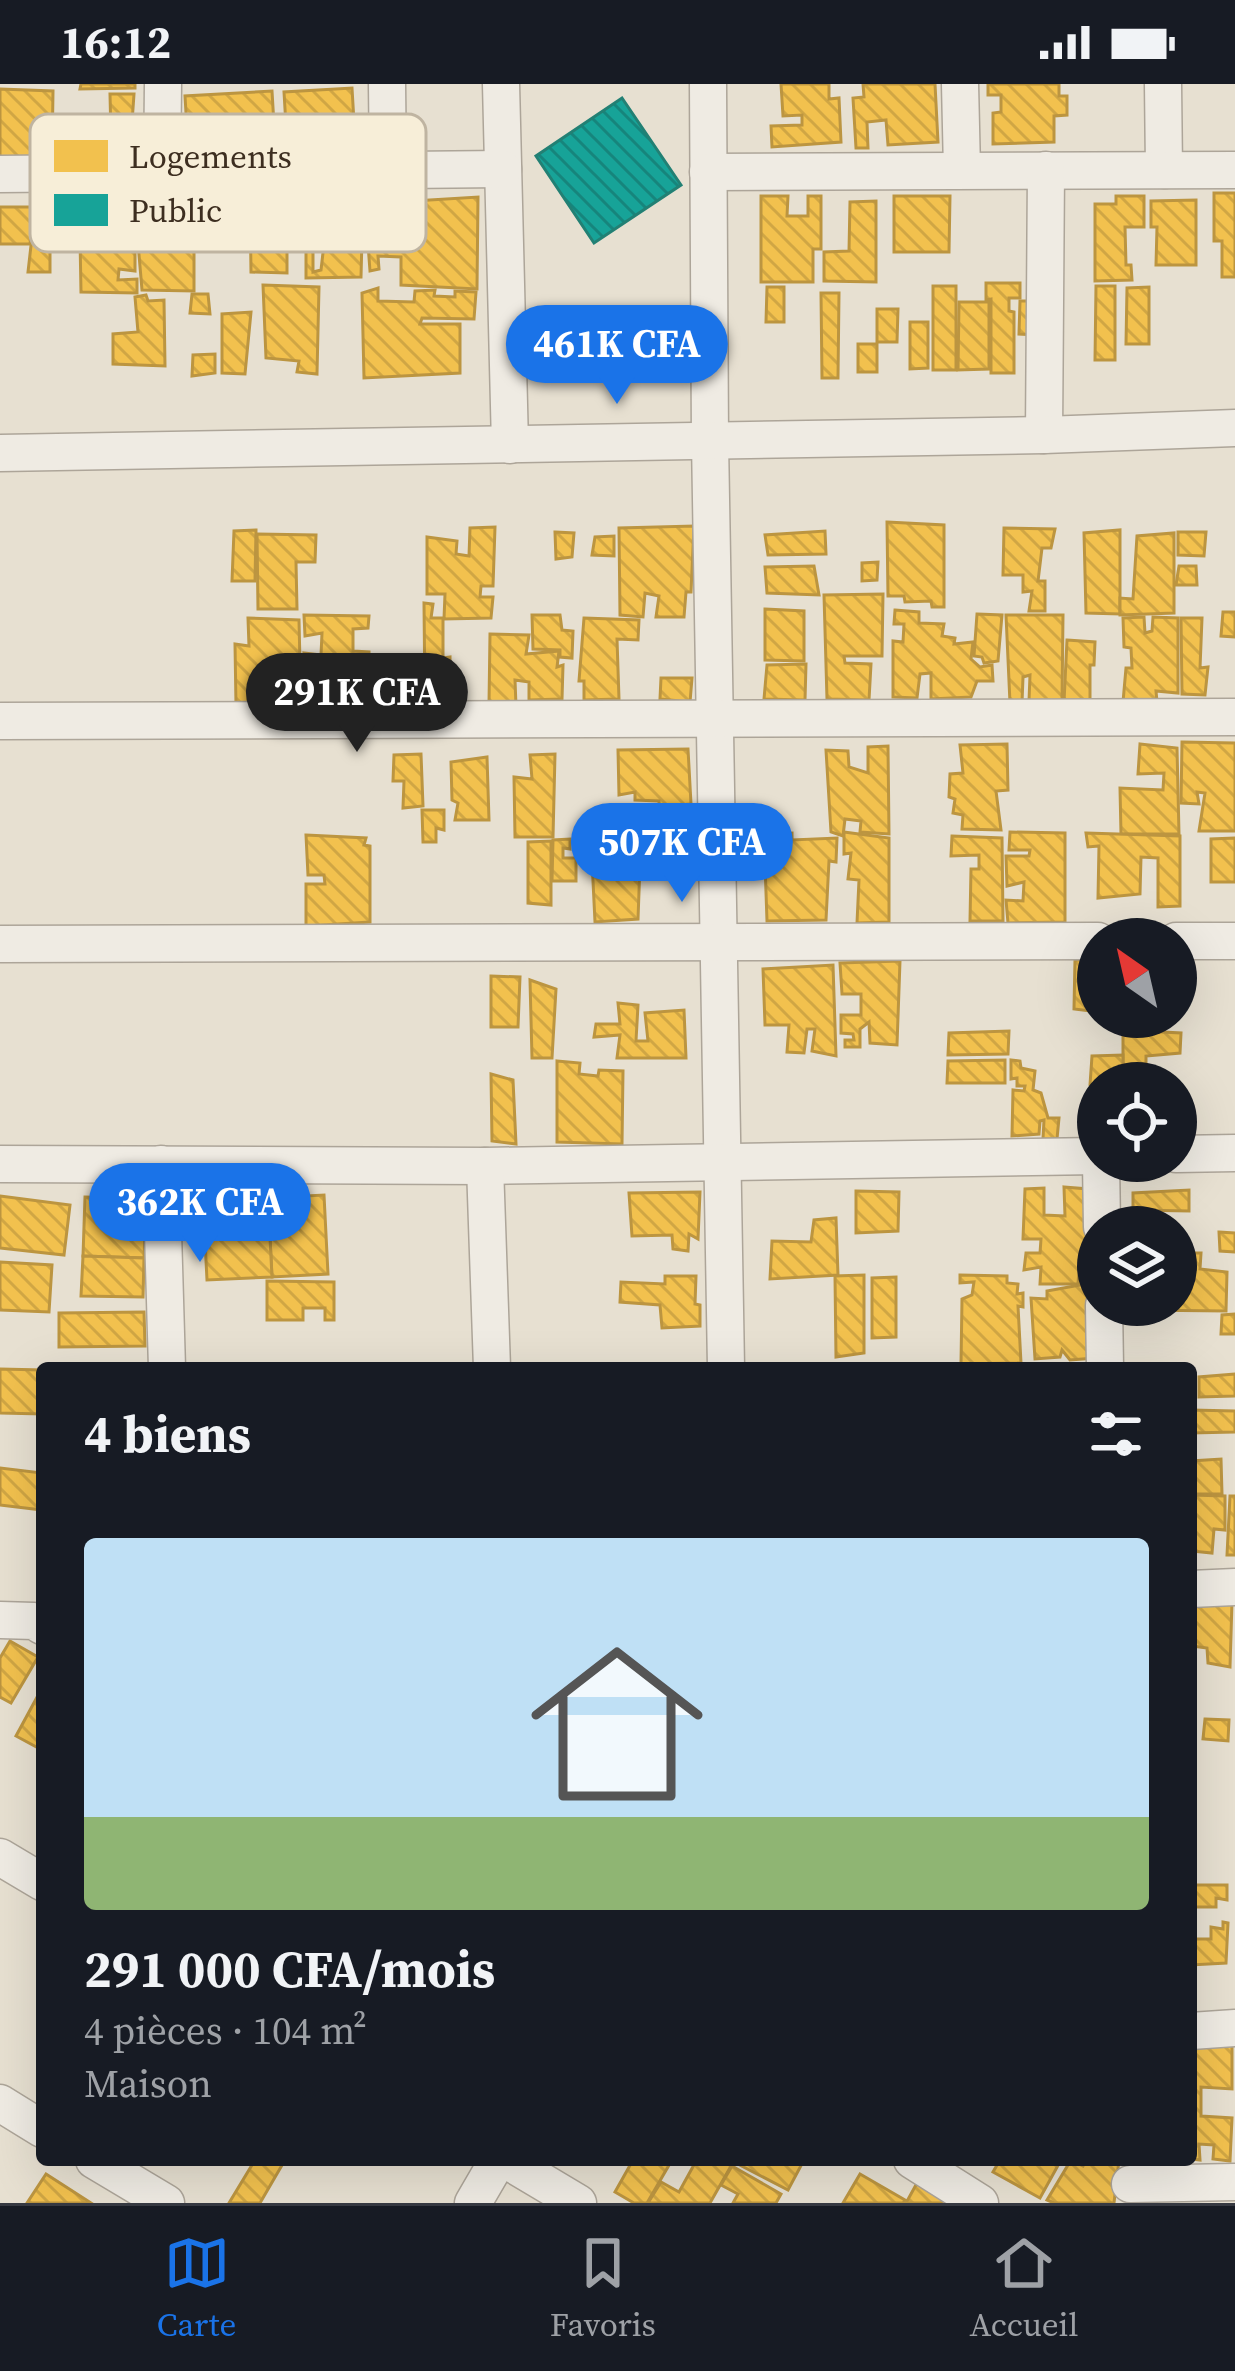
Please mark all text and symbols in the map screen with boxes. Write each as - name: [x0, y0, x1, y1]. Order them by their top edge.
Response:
- text: 16:12: [60, 11, 171, 73]
- legend: [30, 114, 426, 252]
- text: Logements: [129, 134, 292, 179]
- text: Public: [129, 188, 222, 233]
- pin: 461K CFA: [493, 305, 741, 407]
- text: 461K CFA: [533, 317, 701, 370]
- pin: 291K CFA: [233, 653, 481, 755]
- text: 291K CFA: [273, 665, 441, 718]
- pin: 507K CFA: [558, 803, 806, 905]
- text: 507K CFA: [598, 815, 766, 868]
- north arrow: [1077, 918, 1197, 1038]
- map controls: [1077, 918, 1197, 1326]
- button: locate: [1077, 1062, 1197, 1182]
- pin: 362K CFA: [76, 1163, 324, 1265]
- text: 362K CFA: [116, 1175, 284, 1228]
- button: layers: [1077, 1206, 1197, 1326]
- text: 4 biens: [84, 1399, 251, 1469]
- icon: filters: [1083, 1401, 1149, 1467]
- icon: home: [509, 1616, 725, 1832]
- text: 291 000 CFA/mois: [84, 1934, 495, 2004]
- text: 4 pièces · 104 m²: [84, 2004, 367, 2057]
- text: Maison: [84, 2057, 212, 2110]
- tab: Carte: [157, 2230, 236, 2347]
- tab: Favoris: [550, 2230, 656, 2347]
- tab: Accueil: [969, 2230, 1078, 2347]

